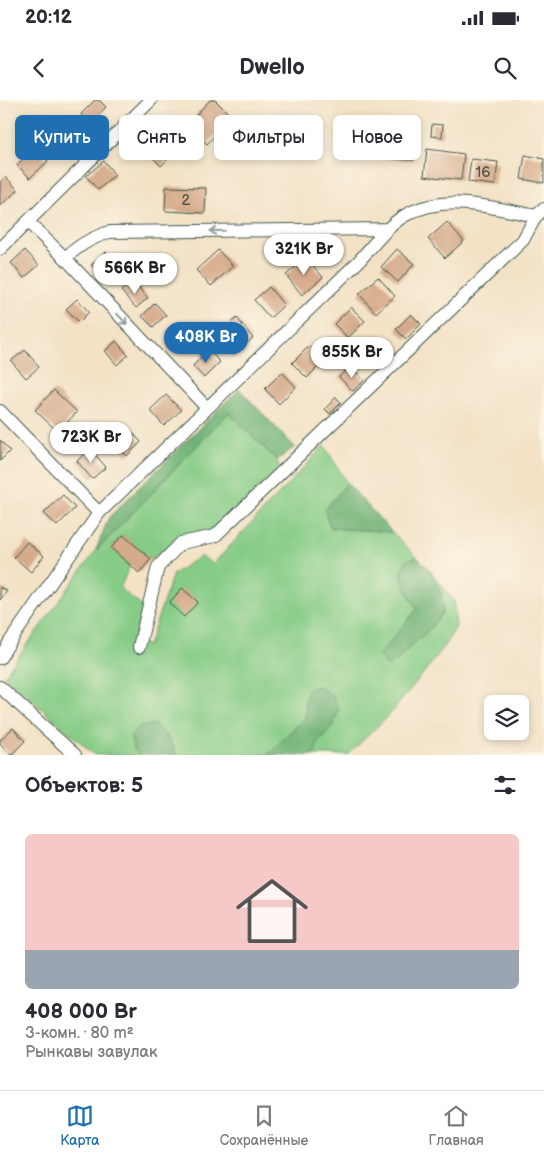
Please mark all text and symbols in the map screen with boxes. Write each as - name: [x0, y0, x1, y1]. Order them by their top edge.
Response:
- text: 20:12: [25, 6, 72, 29]
- icon: back: [25, 54, 53, 82]
- text: Dwello: [239, 54, 305, 81]
- icon: search: [491, 54, 519, 82]
- chip: Купить: [15, 115, 109, 160]
- chip: Снять: [119, 115, 204, 160]
- chip: Фильтры: [214, 115, 323, 160]
- chip: Новое: [333, 115, 421, 160]
- house number: 16: [476, 163, 490, 182]
- house number: 2: [182, 191, 191, 210]
- one-way arrow: [209, 226, 225, 235]
- pin: 321K Br: [258, 234, 350, 276]
- text: 321K Br: [275, 240, 333, 259]
- pin: 566K Br: [89, 252, 181, 295]
- text: 566K Br: [104, 259, 166, 278]
- one-way arrow: [116, 313, 128, 326]
- pin: 408K Br: [160, 322, 252, 364]
- text: 408K Br: [175, 328, 237, 347]
- pin: 855K Br: [306, 336, 398, 379]
- text: 855K Br: [322, 343, 382, 362]
- pin: 723K Br: [45, 422, 137, 464]
- text: 723K Br: [61, 428, 121, 447]
- map controls: [484, 695, 529, 740]
- button: layers: [484, 695, 529, 740]
- icon: filters: [491, 771, 519, 799]
- text: Объектов: 5: [25, 773, 143, 798]
- icon: home: [227, 866, 317, 956]
- text: 408 000 Br: [25, 999, 137, 1024]
- text: 3-комн. · 80 m²: [25, 1024, 134, 1043]
- text: Рынкавы завулак: [25, 1043, 158, 1062]
- tab: Карта: [60, 1102, 100, 1149]
- tab: Сохранённые: [220, 1102, 308, 1149]
- tab: Главная: [429, 1102, 484, 1149]

